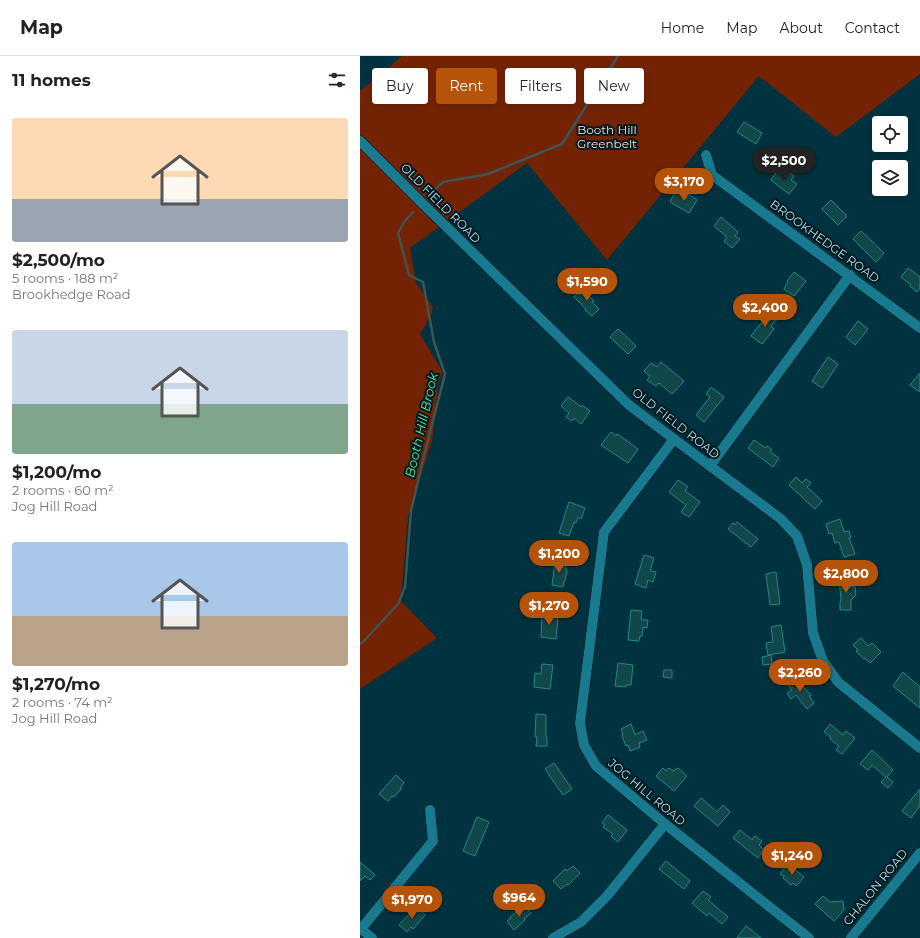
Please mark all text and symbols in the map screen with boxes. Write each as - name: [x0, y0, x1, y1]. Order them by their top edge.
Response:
- text: Map: [20, 16, 63, 39]
- text: Home: [661, 19, 704, 37]
- text: Map: [726, 19, 757, 37]
- text: About: [779, 19, 823, 37]
- text: Contact: [845, 19, 900, 37]
- chip: Buy: [372, 68, 428, 104]
- chip: Rent: [436, 68, 497, 104]
- chip: Filters: [505, 68, 576, 104]
- chip: New: [584, 68, 644, 104]
- icon: filters: [326, 69, 348, 91]
- text: 11 homes: [12, 70, 91, 90]
- map controls: [872, 116, 908, 196]
- button: locate: [872, 116, 908, 152]
- park label: Booth Hill Greenbelt: [577, 122, 637, 151]
- icon: home: [144, 144, 216, 216]
- pin: $2,500: [751, 147, 817, 181]
- text: $2,500: [762, 152, 806, 168]
- street label: OLD FIELD ROAD: [398, 160, 484, 246]
- button: layers: [872, 160, 908, 196]
- pin: $3,170: [651, 168, 717, 202]
- text: $3,170: [664, 173, 704, 189]
- street label: BROOKHEDGE ROAD: [767, 196, 883, 286]
- text: $2,500/mo: [12, 250, 105, 270]
- pin: $1,590: [554, 268, 620, 302]
- text: 5 rooms · 188 m²: [12, 270, 118, 286]
- text: $1,590: [566, 273, 608, 289]
- text: Brookhedge Road: [12, 286, 131, 302]
- pin: $2,400: [732, 294, 798, 328]
- text: $2,400: [742, 299, 788, 315]
- icon: home: [144, 356, 216, 428]
- water label: Booth Hill Brook: [401, 370, 441, 479]
- street label: OLD FIELD ROAD: [629, 384, 723, 462]
- text: $1,200/mo: [12, 462, 101, 482]
- text: 2 rooms · 60 m²: [12, 482, 114, 498]
- text: Jog Hill Road: [12, 498, 97, 514]
- pin: $1,200: [526, 540, 592, 574]
- text: $1,200: [538, 545, 580, 561]
- pin: $2,800: [813, 560, 879, 594]
- text: $2,800: [823, 565, 869, 581]
- icon: home: [144, 568, 216, 640]
- pin: $1,270: [516, 592, 582, 626]
- text: $1,270: [528, 597, 570, 613]
- pin: $2,260: [767, 659, 833, 693]
- text: $2,260: [778, 664, 822, 680]
- text: $1,270/mo: [12, 674, 100, 694]
- text: 2 rooms · 74 m²: [12, 694, 113, 710]
- text: Jog Hill Road: [12, 710, 97, 726]
- street label: JOG HILL ROAD: [605, 755, 689, 829]
- pin: $1,240: [759, 842, 825, 876]
- street label: CHALON ROAD: [840, 846, 910, 928]
- text: $1,240: [771, 847, 813, 863]
- pin: $964: [495, 884, 543, 918]
- pin: $1,970: [379, 886, 445, 920]
- text: $964: [502, 889, 536, 905]
- text: $1,970: [391, 891, 433, 907]

